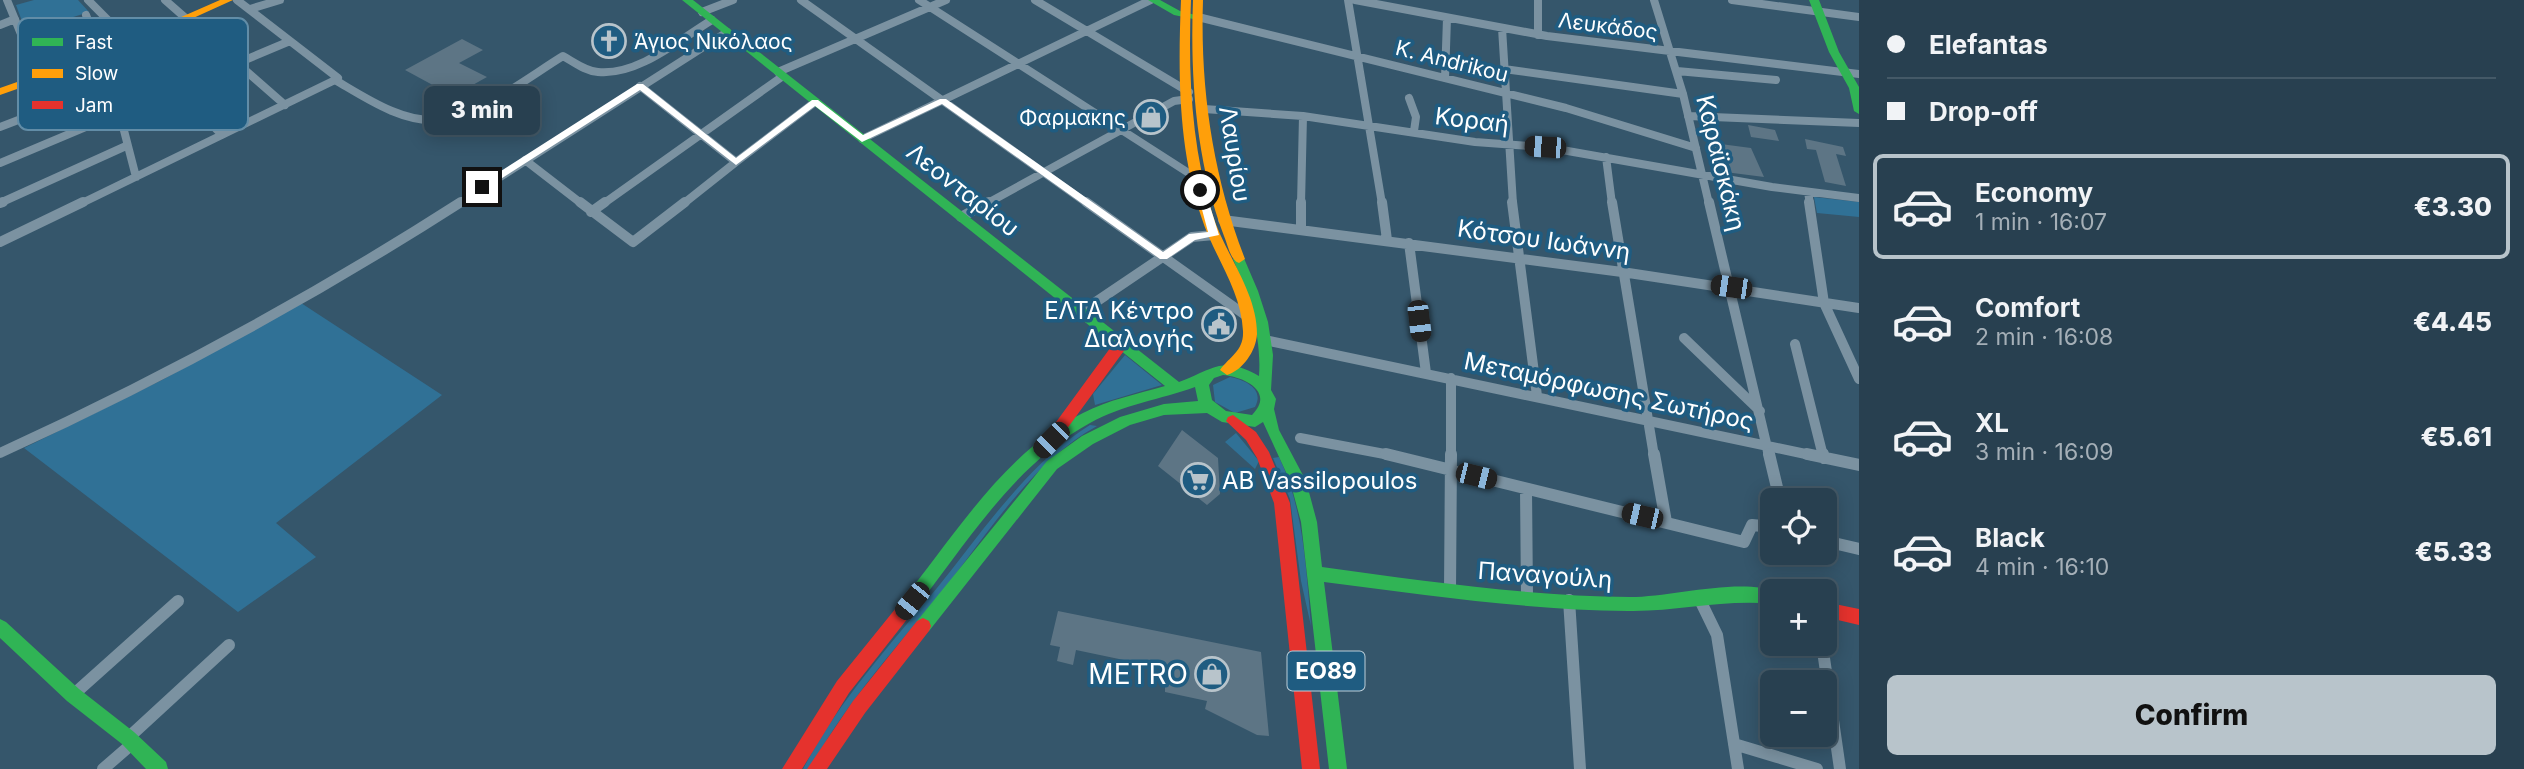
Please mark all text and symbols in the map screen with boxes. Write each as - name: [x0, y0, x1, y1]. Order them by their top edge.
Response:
- street label: Λευκάδος: [1557, 8, 1659, 44]
- legend: [18, 18, 248, 130]
- church icon: Άγιος Νικόλαος: [590, 22, 628, 60]
- place label: Άγιος Νικόλαος: [634, 29, 793, 54]
- text: Elefantas: [1929, 29, 2048, 60]
- text: Fast: [75, 31, 113, 54]
- street label: K. Andrikou: [1393, 35, 1511, 87]
- text: Slow: [75, 62, 118, 85]
- callout: 3 min: [424, 86, 540, 134]
- street label: Καραϊσκάκη: [1690, 92, 1752, 234]
- text: Jam: [75, 94, 113, 117]
- text: 3 min: [451, 96, 513, 124]
- text: Drop-off: [1929, 96, 2038, 127]
- shop icon: Φαρμακης: [1132, 98, 1170, 136]
- street label: Κοραή: [1433, 101, 1511, 139]
- street label: Λαυρίου: [1213, 104, 1257, 204]
- place label: Φαρμακης: [1019, 105, 1126, 130]
- car: [1524, 135, 1567, 159]
- street label: Λεονταρίου: [901, 137, 1025, 243]
- route end: [466, 171, 498, 203]
- route start: [1184, 174, 1216, 206]
- icon: car: [1891, 175, 1954, 238]
- text: Economy: [1975, 177, 2093, 208]
- text: €3.30: [2414, 191, 2492, 222]
- text: 1 min · 16:07: [1975, 208, 2107, 236]
- street label: Κότσου Ιωάννη: [1456, 214, 1632, 266]
- car: [1709, 274, 1754, 300]
- icon: car: [1891, 290, 1954, 353]
- text: Comfort: [1975, 292, 2080, 323]
- place label: ΕΛΤΑ Κέντρο Διαλογής: [1044, 296, 1194, 353]
- car: [1407, 299, 1432, 343]
- public building icon: ΕΛΤΑ Κέντρο Διαλογής: [1200, 305, 1238, 343]
- text: €4.45: [2413, 306, 2492, 337]
- text: 2 min · 16:08: [1975, 323, 2113, 351]
- street label: Μεταμόρφωσης Σωτήρος: [1462, 346, 1756, 436]
- icon: car: [1891, 405, 1954, 468]
- text: XL: [1975, 407, 2009, 438]
- car: [1029, 418, 1074, 462]
- text: €5.61: [2421, 421, 2492, 452]
- text: 3 min · 16:09: [1975, 438, 2114, 466]
- supermarket icon: AB Vassilopoulos: [1179, 461, 1217, 499]
- car: [1454, 461, 1499, 491]
- place label: AB Vassilopoulos: [1222, 466, 1417, 495]
- map controls: [1760, 488, 1837, 747]
- button: locate: [1760, 488, 1837, 565]
- car: [1620, 501, 1665, 531]
- icon: car: [1891, 520, 1954, 583]
- text: Black: [1975, 522, 2045, 553]
- text: €5.33: [2415, 536, 2492, 567]
- text: 4 min · 16:10: [1975, 553, 2109, 581]
- street label: Παναγούλη: [1477, 556, 1613, 594]
- car: [891, 578, 934, 624]
- button: +: [1760, 579, 1837, 656]
- road number: ΕΟ89: [1288, 652, 1364, 691]
- shop icon: METRO: [1193, 655, 1231, 693]
- place label: METRO: [1088, 657, 1188, 691]
- button: −: [1760, 670, 1837, 747]
- button: Confirm: [1887, 675, 2496, 755]

